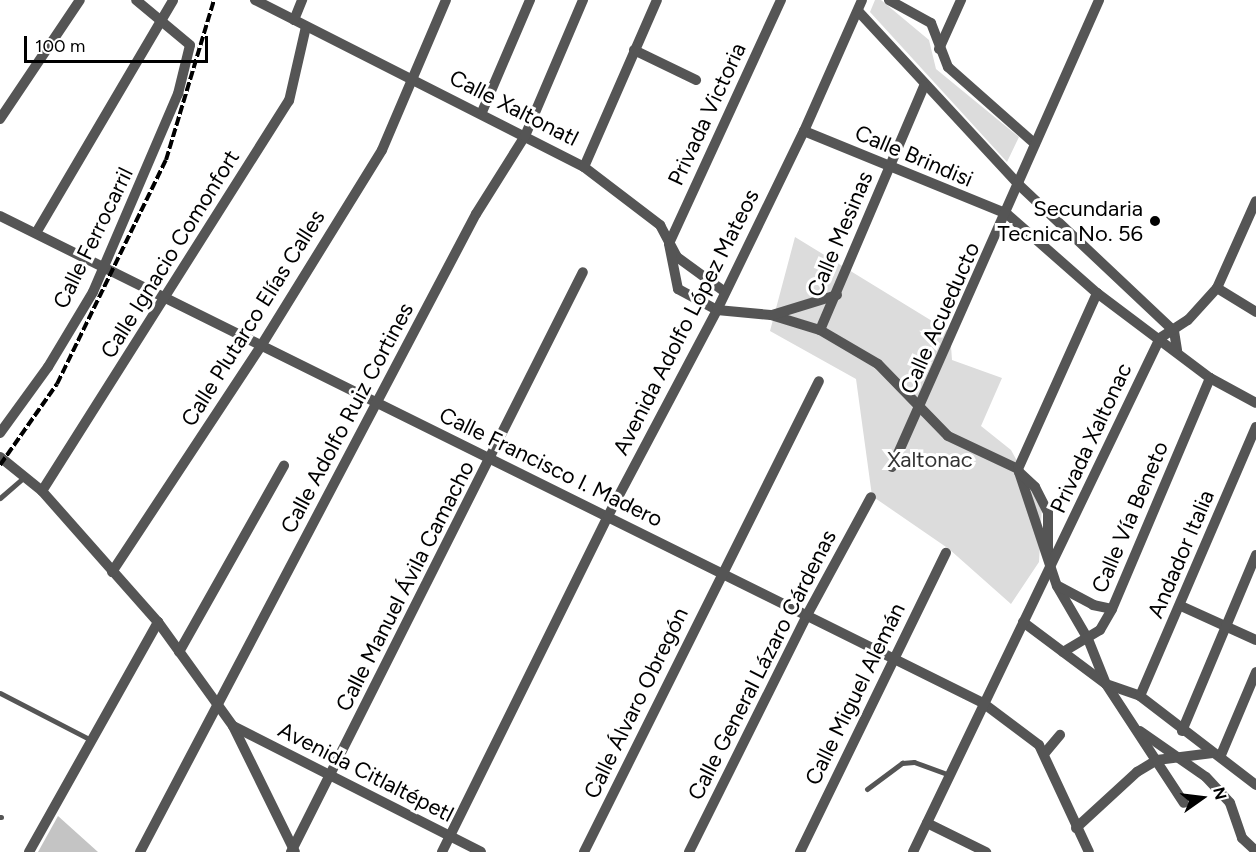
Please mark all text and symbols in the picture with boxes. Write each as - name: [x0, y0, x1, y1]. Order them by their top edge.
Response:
- scale bar: [27, 24, 212, 62]
- text: 100 m: [35, 35, 85, 57]
- street label: Privada Victoria: [662, 39, 752, 189]
- street label: Calle Xaltonatl: [445, 64, 583, 152]
- street label: Calle Brindisi: [851, 119, 977, 193]
- street label: Calle Ignacio Comonfort: [95, 145, 245, 363]
- street label: Calle Ferrocarril: [47, 163, 139, 313]
- street label: Calle Mesinas: [802, 167, 878, 301]
- street label: Avenida Adolfo López Mateos: [607, 185, 765, 459]
- place label: Secundaria Tecnica No. 56: [997, 195, 1143, 246]
- street label: Calle Plutarco Elías Calles: [176, 205, 330, 431]
- marker: Secundaria Tecnica No. 56: [1148, 214, 1162, 228]
- street label: Calle Acueducto: [895, 238, 985, 398]
- street label: Calle Adolfo Ruiz Cortines: [275, 298, 419, 538]
- street label: Privada Xaltonac: [1045, 359, 1137, 517]
- street label: Calle Francisco I. Madero: [435, 401, 667, 533]
- street label: Calle Vía Beneto: [1086, 437, 1174, 597]
- park label: Xaltonac: [887, 447, 973, 473]
- street label: Calle Manuel Ávila Camacho: [330, 456, 480, 716]
- street label: Andador Italia: [1142, 486, 1220, 622]
- street label: Calle General Lázaro Cárdenas: [682, 526, 842, 804]
- street label: Calle Miguel Alemán: [799, 599, 911, 789]
- street label: Calle Álvaro Obregón: [578, 603, 694, 803]
- street label: Avenida Citlaltépetl: [274, 716, 458, 828]
- north arrow: [1172, 768, 1232, 828]
- text: N: [1209, 785, 1231, 802]

